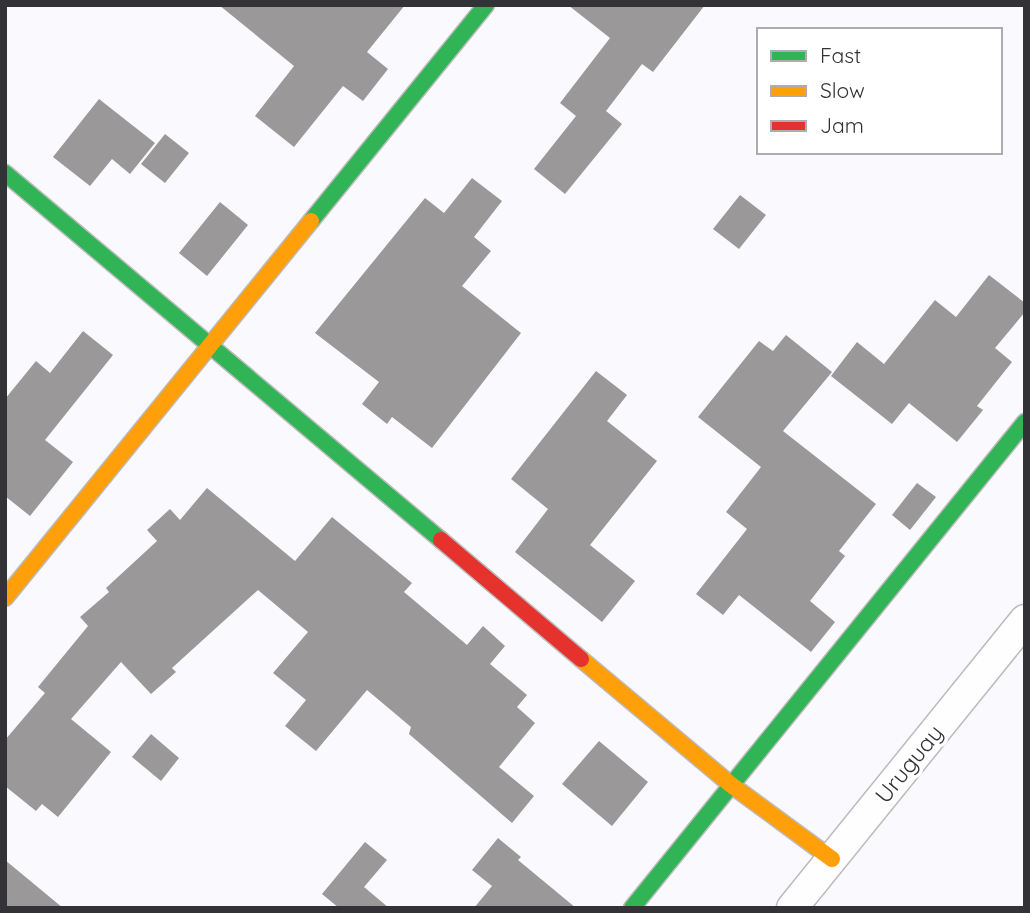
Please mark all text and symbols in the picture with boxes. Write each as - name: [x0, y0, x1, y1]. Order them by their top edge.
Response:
- legend: [757, 28, 1002, 154]
- text: Fast: [820, 42, 861, 68]
- text: Slow: [820, 77, 865, 103]
- text: Jam: [820, 112, 864, 138]
- street label: Uruguay: [868, 719, 949, 809]

